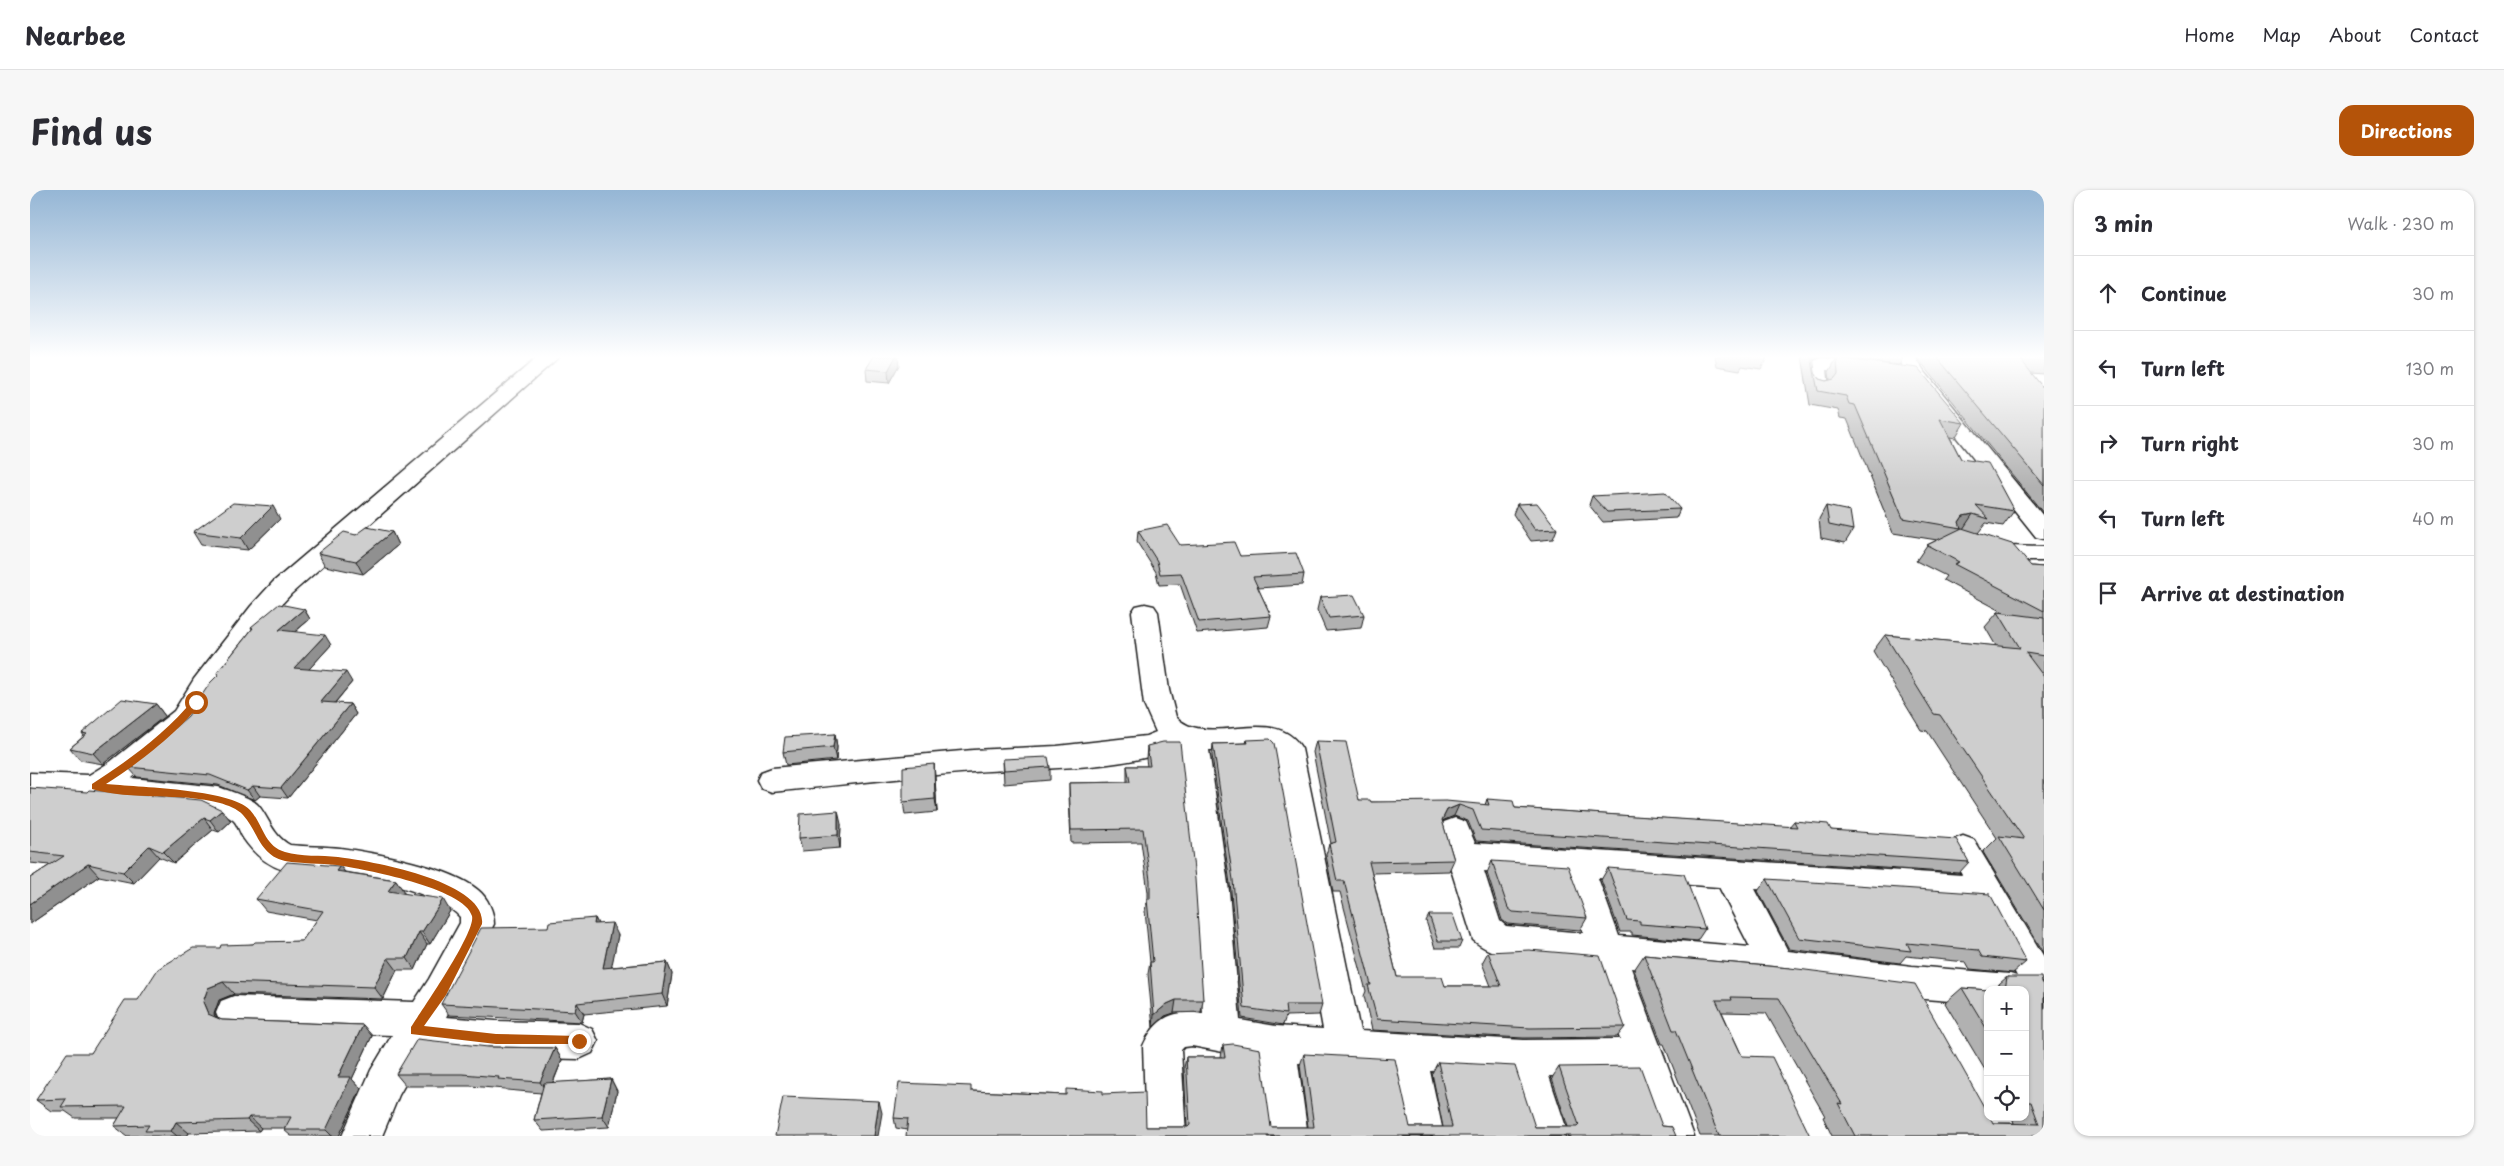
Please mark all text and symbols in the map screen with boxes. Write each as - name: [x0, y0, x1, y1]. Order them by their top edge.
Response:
- text: Nearbee: [25, 17, 126, 53]
- text: Home: [2184, 21, 2234, 48]
- text: Map: [2262, 21, 2301, 48]
- text: About: [2329, 21, 2381, 48]
- text: Contact: [2409, 21, 2479, 48]
- text: Find us: [30, 104, 152, 157]
- button: Directions: [2339, 105, 2474, 156]
- text: 3 min: [2094, 207, 2153, 239]
- text: Walk · 230 m: [2347, 211, 2454, 235]
- icon: ahead: [2094, 279, 2122, 307]
- text: Continue: [2141, 279, 2227, 307]
- text: 30 m: [2412, 281, 2454, 305]
- icon: left: [2094, 354, 2122, 382]
- text: Turn left: [2141, 354, 2225, 382]
- text: 130 m: [2406, 356, 2454, 380]
- icon: right: [2094, 429, 2122, 457]
- text: Turn right: [2141, 429, 2239, 457]
- text: 30 m: [2412, 431, 2454, 455]
- icon: left: [2094, 504, 2122, 532]
- text: Turn left: [2141, 504, 2225, 532]
- text: 40 m: [2412, 506, 2454, 530]
- icon: arrive: [2094, 579, 2122, 607]
- text: Arrive at destination: [2141, 579, 2345, 607]
- route start: [185, 691, 208, 714]
- map controls: [1984, 986, 2029, 1121]
- button: +: [1984, 986, 2029, 1031]
- route end: [568, 1030, 591, 1053]
- button: −: [1984, 1031, 2029, 1076]
- button: locate: [1984, 1076, 2029, 1121]

